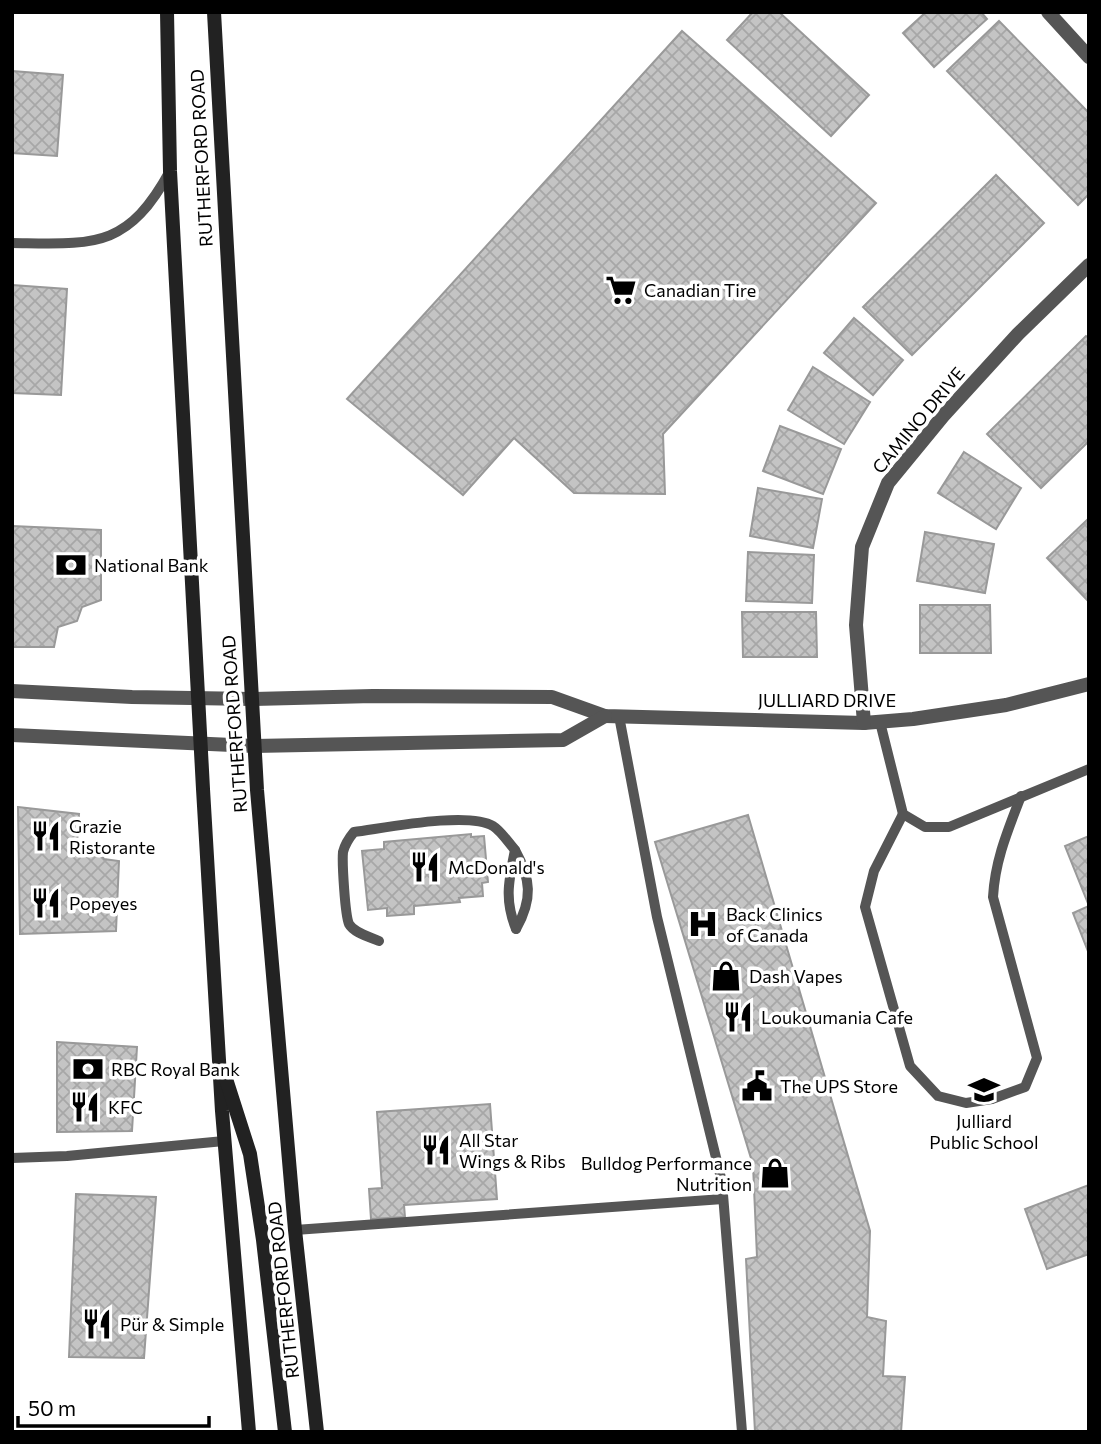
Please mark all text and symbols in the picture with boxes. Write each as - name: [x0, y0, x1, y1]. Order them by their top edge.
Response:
- street label: RUTHERFORD ROAD: [185, 69, 217, 247]
- supermarket icon: Canadian Tire: [604, 273, 638, 307]
- place label: Canadian Tire: [644, 279, 756, 301]
- street label: CAMINO DRIVE: [867, 362, 969, 478]
- bank icon: National Bank: [54, 548, 88, 582]
- place label: National Bank: [94, 554, 209, 576]
- street label: RUTHERFORD ROAD: [217, 634, 251, 814]
- street label: JULLIARD DRIVE: [758, 689, 896, 711]
- place label: Grazie Ristorante: [69, 815, 155, 858]
- restaurant icon: Grazie Ristorante: [29, 819, 63, 853]
- restaurant icon: McDonald's: [408, 850, 442, 884]
- place label: McDonald's: [448, 856, 545, 878]
- restaurant icon: Popeyes: [29, 886, 63, 920]
- place label: Popeyes: [69, 892, 137, 914]
- place label: Back Clinics of Canada: [726, 903, 823, 946]
- hospital icon: Back Clinics of Canada: [686, 907, 720, 941]
- shop icon: Dash Vapes: [709, 959, 743, 993]
- place label: Dash Vapes: [749, 965, 843, 987]
- restaurant icon: Loukoumania Cafe: [721, 1000, 755, 1034]
- place label: Loukoumania Cafe: [761, 1006, 913, 1028]
- bank icon: RBC Royal Bank: [71, 1052, 105, 1086]
- place label: RBC Royal Bank: [111, 1058, 240, 1080]
- public building icon: The UPS Store: [740, 1069, 774, 1103]
- school or university icon: Julliard Public School: [967, 1073, 1001, 1107]
- place label: The UPS Store: [780, 1075, 898, 1097]
- restaurant icon: KFC: [68, 1090, 102, 1124]
- place label: KFC: [108, 1096, 143, 1118]
- place label: Julliard Public School: [929, 1110, 1039, 1153]
- place label: All Star Wings & Ribs: [459, 1129, 566, 1172]
- restaurant icon: All Star Wings & Ribs: [419, 1133, 453, 1167]
- place label: Bulldog Performance Nutrition: [581, 1152, 752, 1195]
- shop icon: Bulldog Performance Nutrition: [758, 1156, 792, 1190]
- street label: RUTHERFORD ROAD: [263, 1200, 303, 1380]
- restaurant icon: Pür & Simple: [80, 1307, 114, 1341]
- place label: Pür & Simple: [120, 1313, 224, 1335]
- scale bar: [18, 1384, 208, 1428]
- text: 50 m: [28, 1395, 76, 1420]

